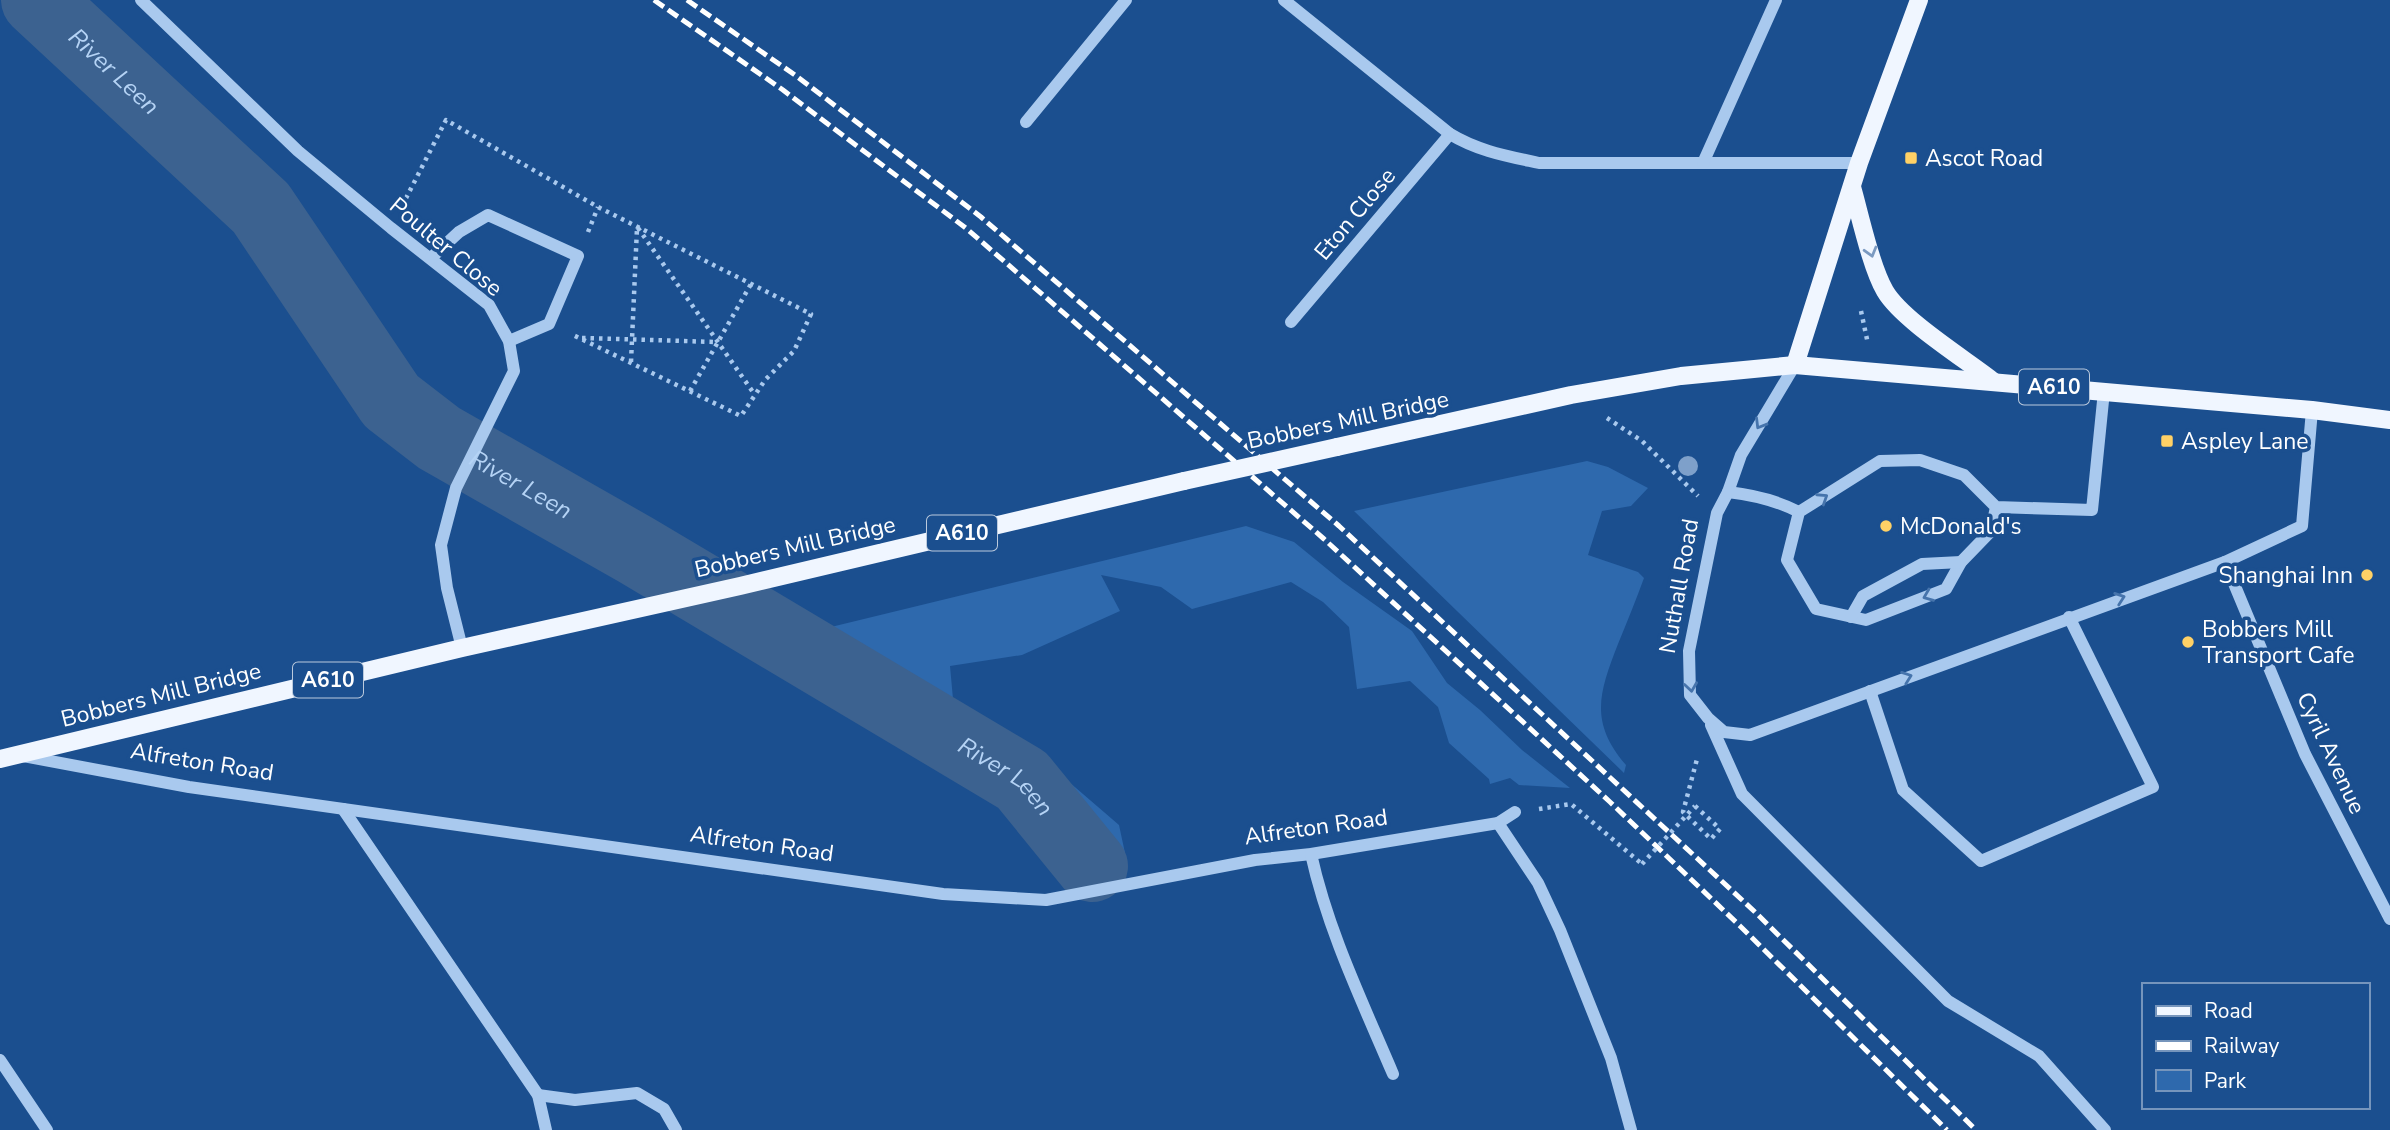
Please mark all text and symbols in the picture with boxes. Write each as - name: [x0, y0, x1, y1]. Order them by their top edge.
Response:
- water label: River Leen: [61, 21, 166, 122]
- place label: Ascot Road: [1925, 143, 2043, 174]
- marker: Ascot Road: [1903, 150, 1919, 166]
- street label: Eton Close: [1307, 161, 1403, 267]
- street label: Poulter Close: [383, 190, 509, 304]
- one-way arrow: [1863, 246, 1878, 258]
- road number: A610: [2019, 370, 2089, 404]
- street label: Bobbers Mill Bridge: [1244, 384, 1452, 456]
- one-way arrow: [1755, 416, 1768, 429]
- place label: Aspley Lane: [2181, 426, 2309, 457]
- marker: Aspley Lane: [2159, 433, 2175, 449]
- water label: River Leen: [463, 443, 578, 526]
- one-way arrow: [1815, 494, 1828, 507]
- street label: Bobbers Mill Bridge: [692, 509, 898, 585]
- place label: McDonald's: [1900, 511, 2022, 542]
- road number: A610: [927, 516, 997, 550]
- street label: Nuthall Road: [1652, 516, 1706, 656]
- marker: McDonald's: [1878, 518, 1894, 534]
- place label: Shanghai Inn: [2219, 560, 2353, 591]
- marker: Shanghai Inn: [2359, 567, 2375, 583]
- one-way arrow: [1923, 587, 1935, 601]
- one-way arrow: [2114, 592, 2126, 606]
- place label: Bobbers Mill Transport Cafe: [2202, 614, 2354, 671]
- marker: Bobbers Mill Transport Cafe: [2180, 634, 2196, 650]
- street label: Bobbers Mill Bridge: [58, 655, 264, 735]
- road number: A610: [293, 662, 363, 698]
- one-way arrow: [1900, 672, 1912, 686]
- one-way arrow: [1683, 681, 1698, 692]
- street label: Cyril Avenue: [2289, 687, 2373, 819]
- water label: River Leen: [952, 730, 1061, 823]
- street label: Alfreton Road: [128, 735, 276, 789]
- street label: Alfreton Road: [1242, 802, 1390, 852]
- street label: Alfreton Road: [688, 819, 836, 869]
- legend: [2142, 983, 2369, 1109]
- text: Road: [2204, 997, 2253, 1025]
- text: Railway: [2204, 1032, 2279, 1060]
- text: Park: [2204, 1067, 2246, 1095]

